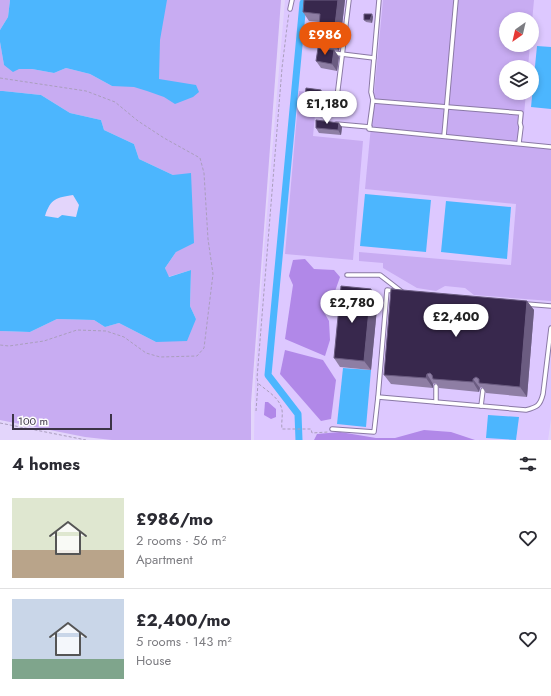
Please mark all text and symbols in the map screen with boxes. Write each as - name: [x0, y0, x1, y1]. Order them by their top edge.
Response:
- north arrow: [499, 12, 539, 52]
- map controls: [499, 12, 539, 100]
- pin: £986: [301, 22, 349, 56]
- text: £986: [308, 25, 342, 44]
- button: layers: [499, 60, 539, 100]
- pin: £1,180: [294, 91, 360, 125]
- text: £1,180: [306, 94, 348, 113]
- pin: £2,780: [319, 290, 385, 324]
- text: £2,780: [329, 293, 375, 312]
- pin: £2,400: [423, 304, 489, 338]
- text: £2,400: [433, 307, 479, 326]
- scale bar: [12, 412, 112, 431]
- text: 100 m: [18, 413, 48, 429]
- text: 4 homes: [12, 452, 80, 476]
- icon: filters: [517, 453, 539, 475]
- text: £986/mo: [136, 507, 213, 531]
- icon: home: [44, 514, 92, 562]
- icon: heart: [517, 527, 539, 549]
- text: 2 rooms · 56 m²: [136, 531, 226, 550]
- text: Apartment: [136, 550, 193, 569]
- text: £2,400/mo: [136, 608, 231, 632]
- icon: home: [44, 615, 92, 663]
- icon: heart: [517, 628, 539, 650]
- text: 5 rooms · 143 m²: [136, 632, 232, 651]
- text: House: [136, 651, 171, 670]

